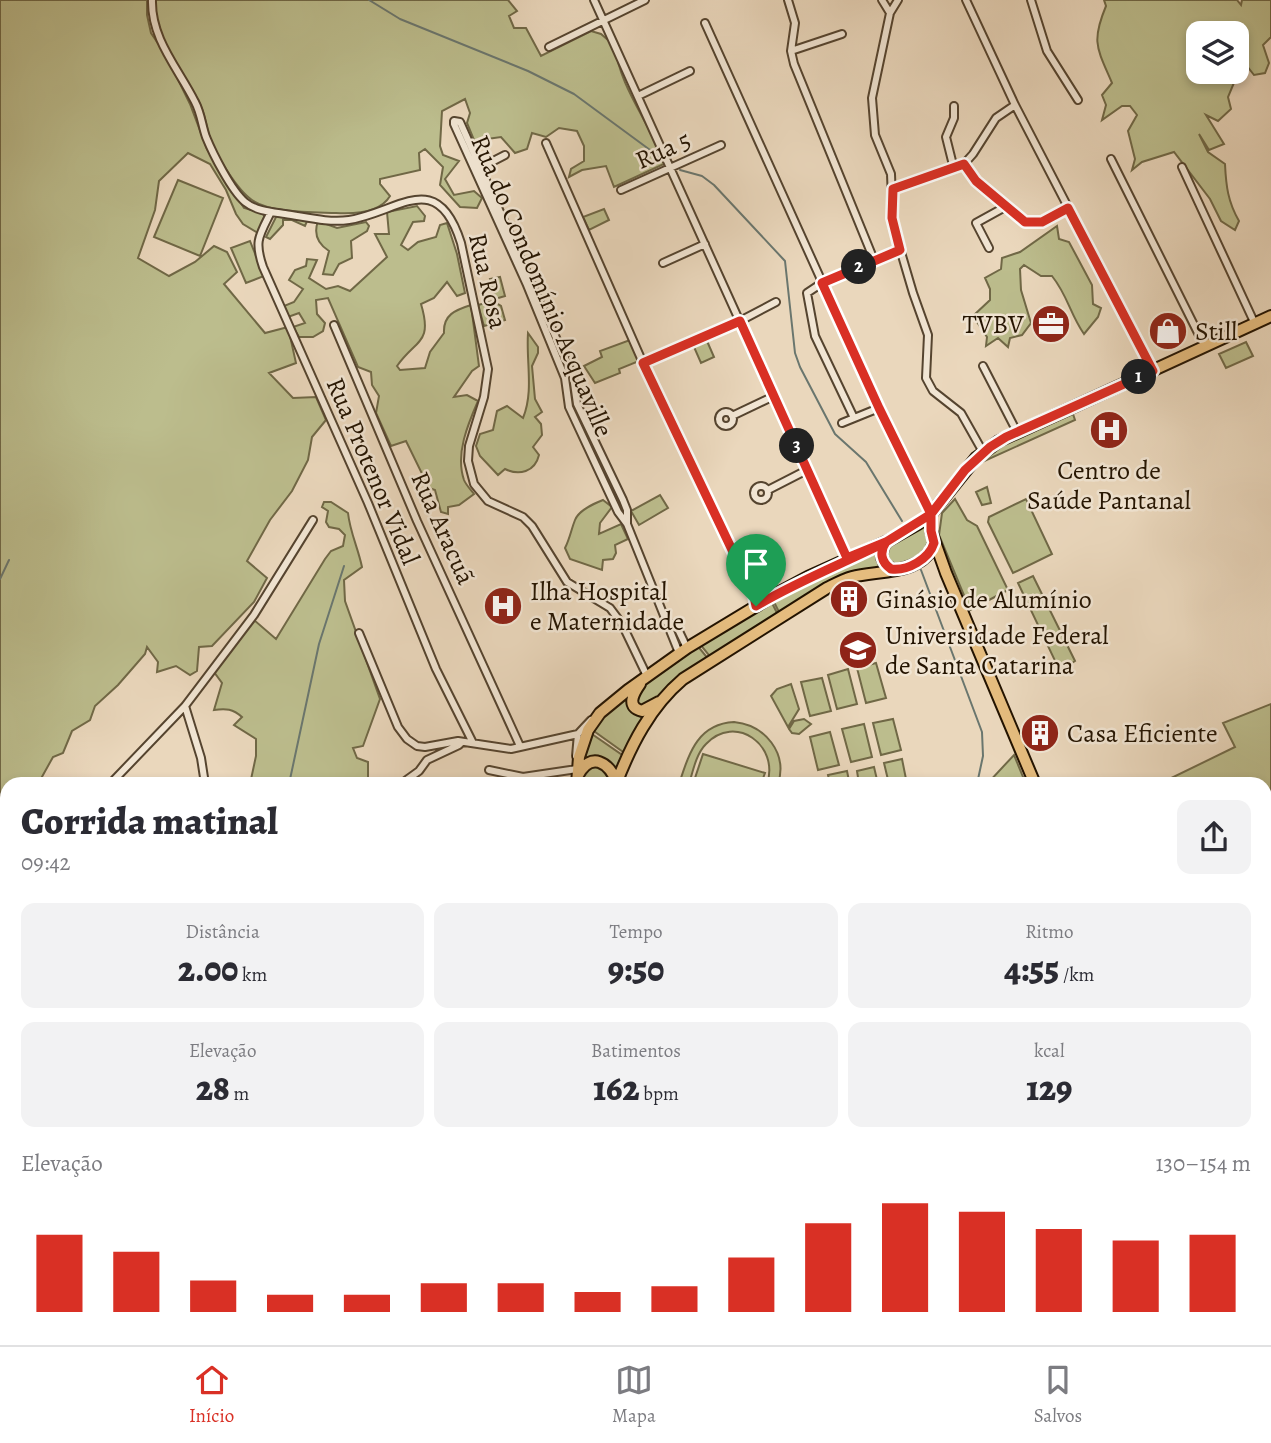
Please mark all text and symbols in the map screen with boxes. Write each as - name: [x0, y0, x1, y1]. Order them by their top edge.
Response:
- map controls: [1186, 21, 1249, 84]
- button: layers: [1186, 21, 1249, 84]
- street label: Rua 5: [630, 122, 696, 178]
- street label: Rua do Condomínio Acquaville: [462, 130, 622, 442]
- street label: Rua Rosa: [460, 230, 516, 332]
- pin: 2: [842, 250, 876, 284]
- text: 2: [854, 253, 863, 279]
- office icon: TVBV: [1030, 303, 1072, 345]
- place label: TVBV: [963, 307, 1024, 342]
- shop icon: Still: [1147, 310, 1189, 352]
- place label: Still: [1195, 314, 1237, 349]
- pin: 1: [1122, 360, 1156, 394]
- text: 1: [1135, 363, 1142, 389]
- street label: Rua Protenor Vidal: [318, 372, 428, 570]
- hospital icon: Centro de Saúde Pantanal: [1088, 409, 1130, 451]
- pin: 3: [780, 428, 814, 464]
- text: 3: [792, 432, 801, 458]
- place label: Centro de Saúde Pantanal: [1027, 453, 1191, 518]
- street label: Rua Aracuã: [403, 466, 483, 590]
- pin: [726, 534, 786, 606]
- icon: arrive: [737, 545, 775, 583]
- place label: Ilha Hospital e Maternidade: [530, 574, 684, 639]
- building icon: Ginásio de Alumínio: [828, 578, 870, 620]
- place label: Ginásio de Alumínio: [876, 582, 1092, 617]
- hospital icon: Ilha Hospital e Maternidade: [482, 585, 524, 627]
- place label: Universidade Federal de Santa Catarina: [885, 618, 1109, 683]
- school or university icon: Universidade Federal de Santa Catarina: [837, 629, 879, 671]
- building icon: Casa Eficiente: [1019, 712, 1061, 754]
- place label: Casa Eficiente: [1067, 716, 1218, 751]
- text: Corrida matinal: [21, 795, 278, 847]
- button: share: [1177, 800, 1251, 874]
- text: 09:42: [21, 847, 71, 878]
- text: Distância: [186, 919, 260, 945]
- text: Tempo: [609, 919, 663, 945]
- text: Ritmo: [1025, 919, 1073, 945]
- text: 2.00: [178, 945, 238, 993]
- text: 9:50: [608, 945, 664, 993]
- text: 4:55: [1004, 945, 1059, 993]
- text: km: [238, 962, 267, 988]
- text: /km: [1059, 962, 1094, 988]
- text: Elevação: [189, 1038, 256, 1064]
- text: Batimentos: [591, 1038, 681, 1064]
- text: kcal: [1034, 1038, 1065, 1064]
- text: 28: [196, 1064, 230, 1112]
- text: 162: [593, 1064, 640, 1112]
- text: 129: [1026, 1064, 1072, 1112]
- text: m: [230, 1081, 249, 1107]
- text: bpm: [640, 1081, 679, 1107]
- text: Elevação: [21, 1148, 103, 1179]
- text: 130–154 m: [1155, 1148, 1251, 1179]
- tab: Início: [189, 1361, 234, 1429]
- tab: Mapa: [612, 1361, 656, 1429]
- tab: Salvos: [1034, 1361, 1082, 1429]

